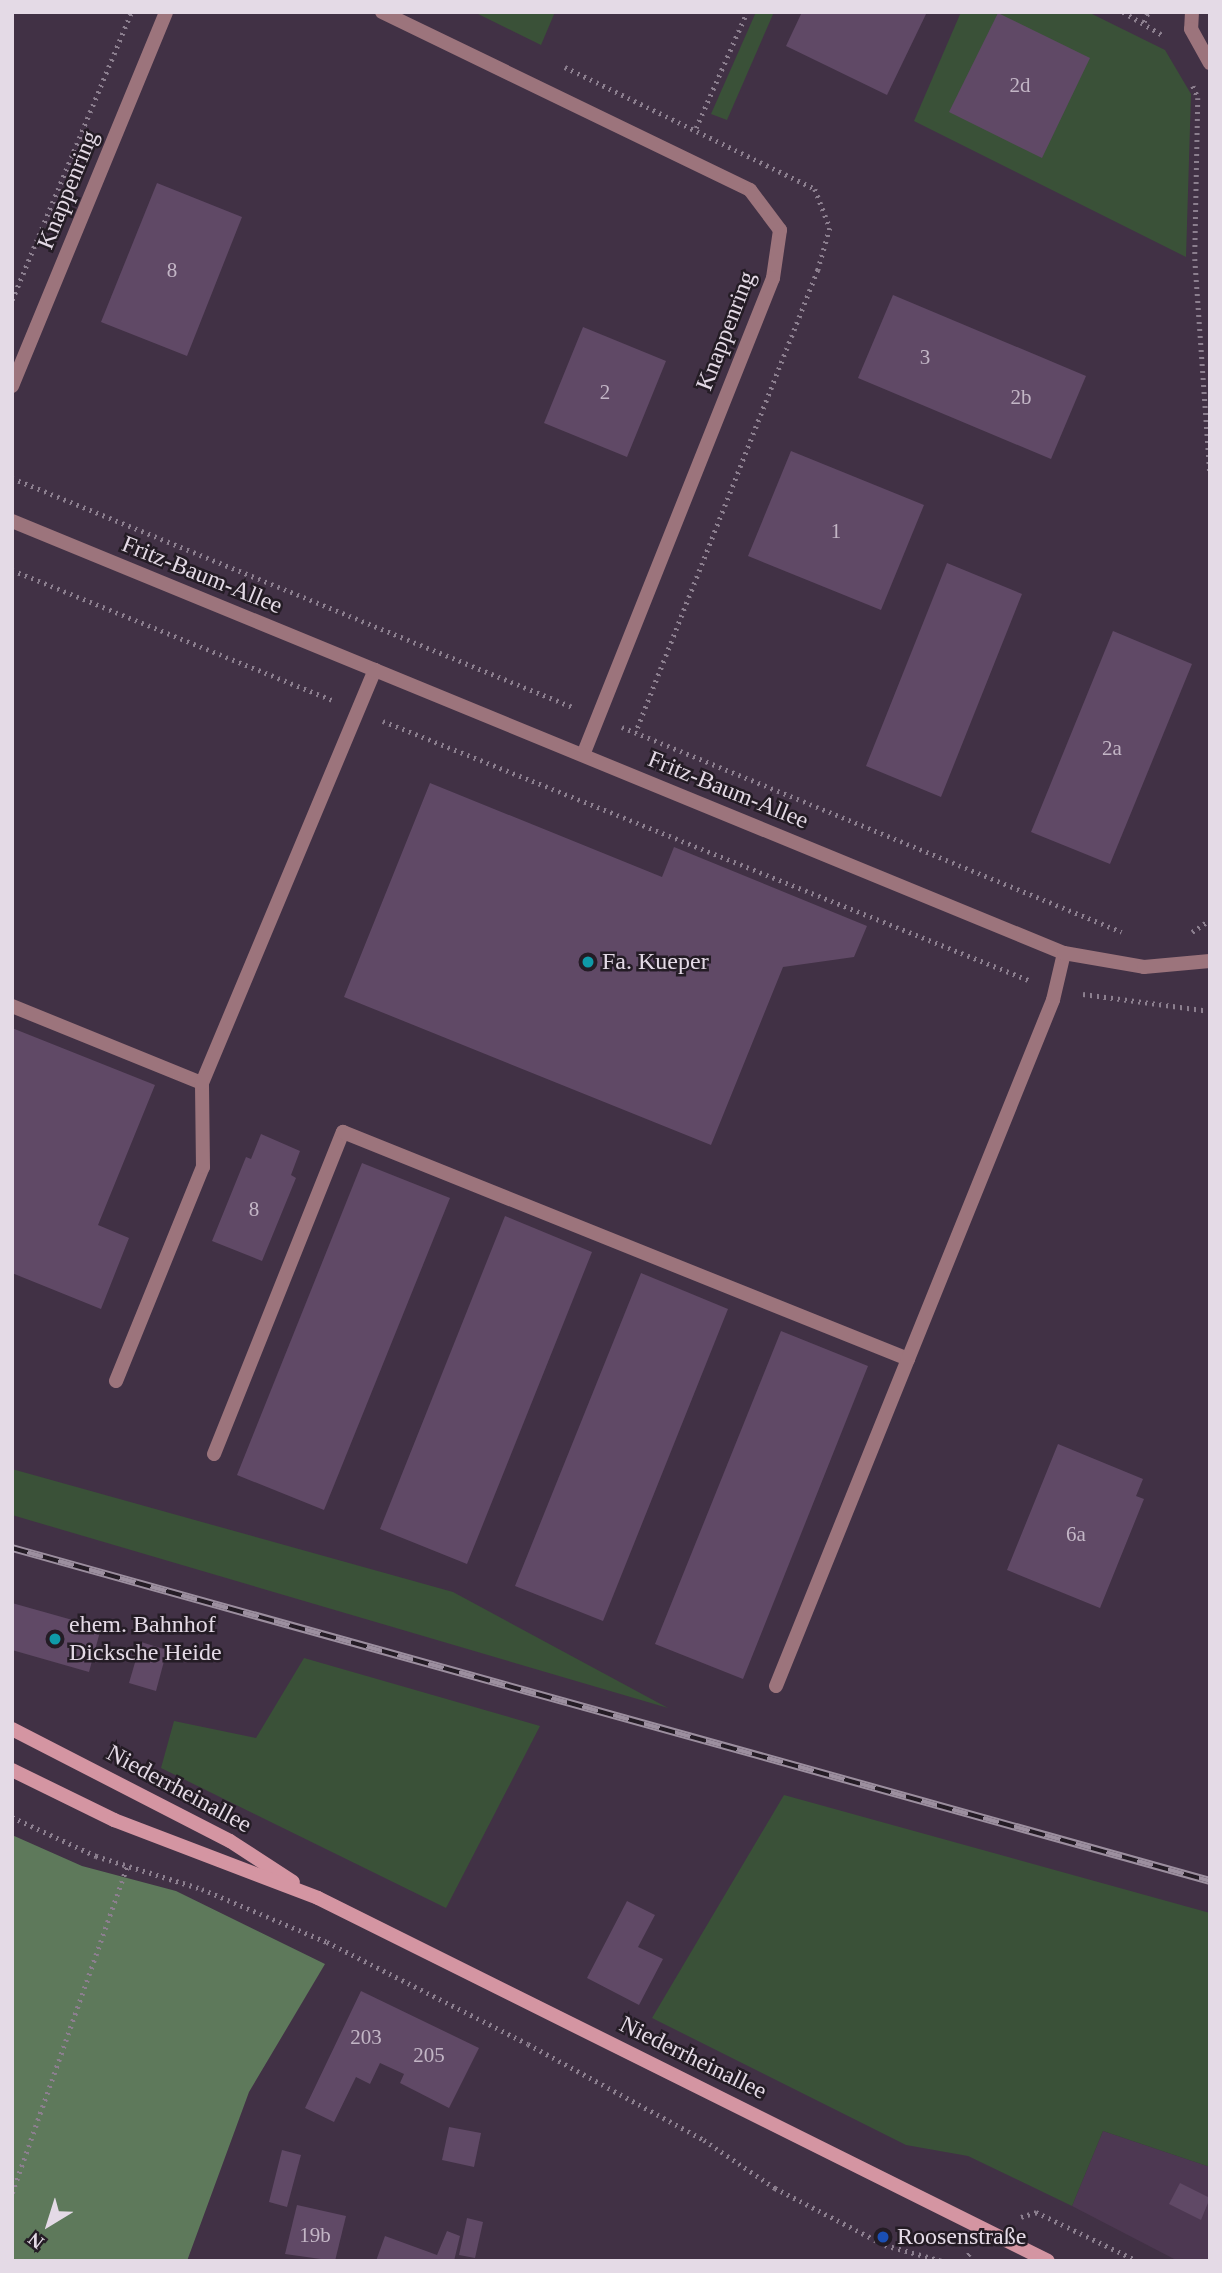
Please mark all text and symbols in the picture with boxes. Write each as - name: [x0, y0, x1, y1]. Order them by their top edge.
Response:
- house number: 2d: [1010, 72, 1030, 98]
- street label: Knappenring: [31, 127, 105, 253]
- house number: 8: [167, 257, 177, 283]
- street label: Knappenring: [690, 267, 762, 395]
- house number: 3: [920, 344, 930, 370]
- house number: 2: [600, 379, 610, 405]
- house number: 2b: [1010, 384, 1032, 410]
- house number: 1: [831, 518, 841, 544]
- street label: Fritz-Baum-Allee: [118, 530, 286, 620]
- house number: 2a: [1102, 735, 1122, 761]
- street label: Fritz-Baum-Allee: [644, 745, 812, 835]
- place label: Fa. Kueper: [602, 948, 709, 976]
- marker: Fa. Kueper: [580, 954, 596, 970]
- house number: 8: [249, 1196, 259, 1222]
- house number: 6a: [1066, 1521, 1086, 1547]
- place label: ehem. Bahnhof Dicksche Heide: [69, 1611, 222, 1667]
- marker: ehem. Bahnhof Dicksche Heide: [47, 1631, 63, 1647]
- street label: Niederrheinallee: [102, 1739, 256, 1839]
- street label: Niederrheinallee: [615, 2010, 771, 2106]
- house number: 203: [350, 2024, 382, 2050]
- house number: 205: [413, 2042, 445, 2068]
- north arrow: [14, 2189, 84, 2259]
- house number: 19b: [299, 2222, 331, 2248]
- place label: Roosenstraße: [897, 2223, 1026, 2251]
- text: N: [24, 2228, 48, 2253]
- marker: Roosenstraße: [875, 2229, 891, 2245]

